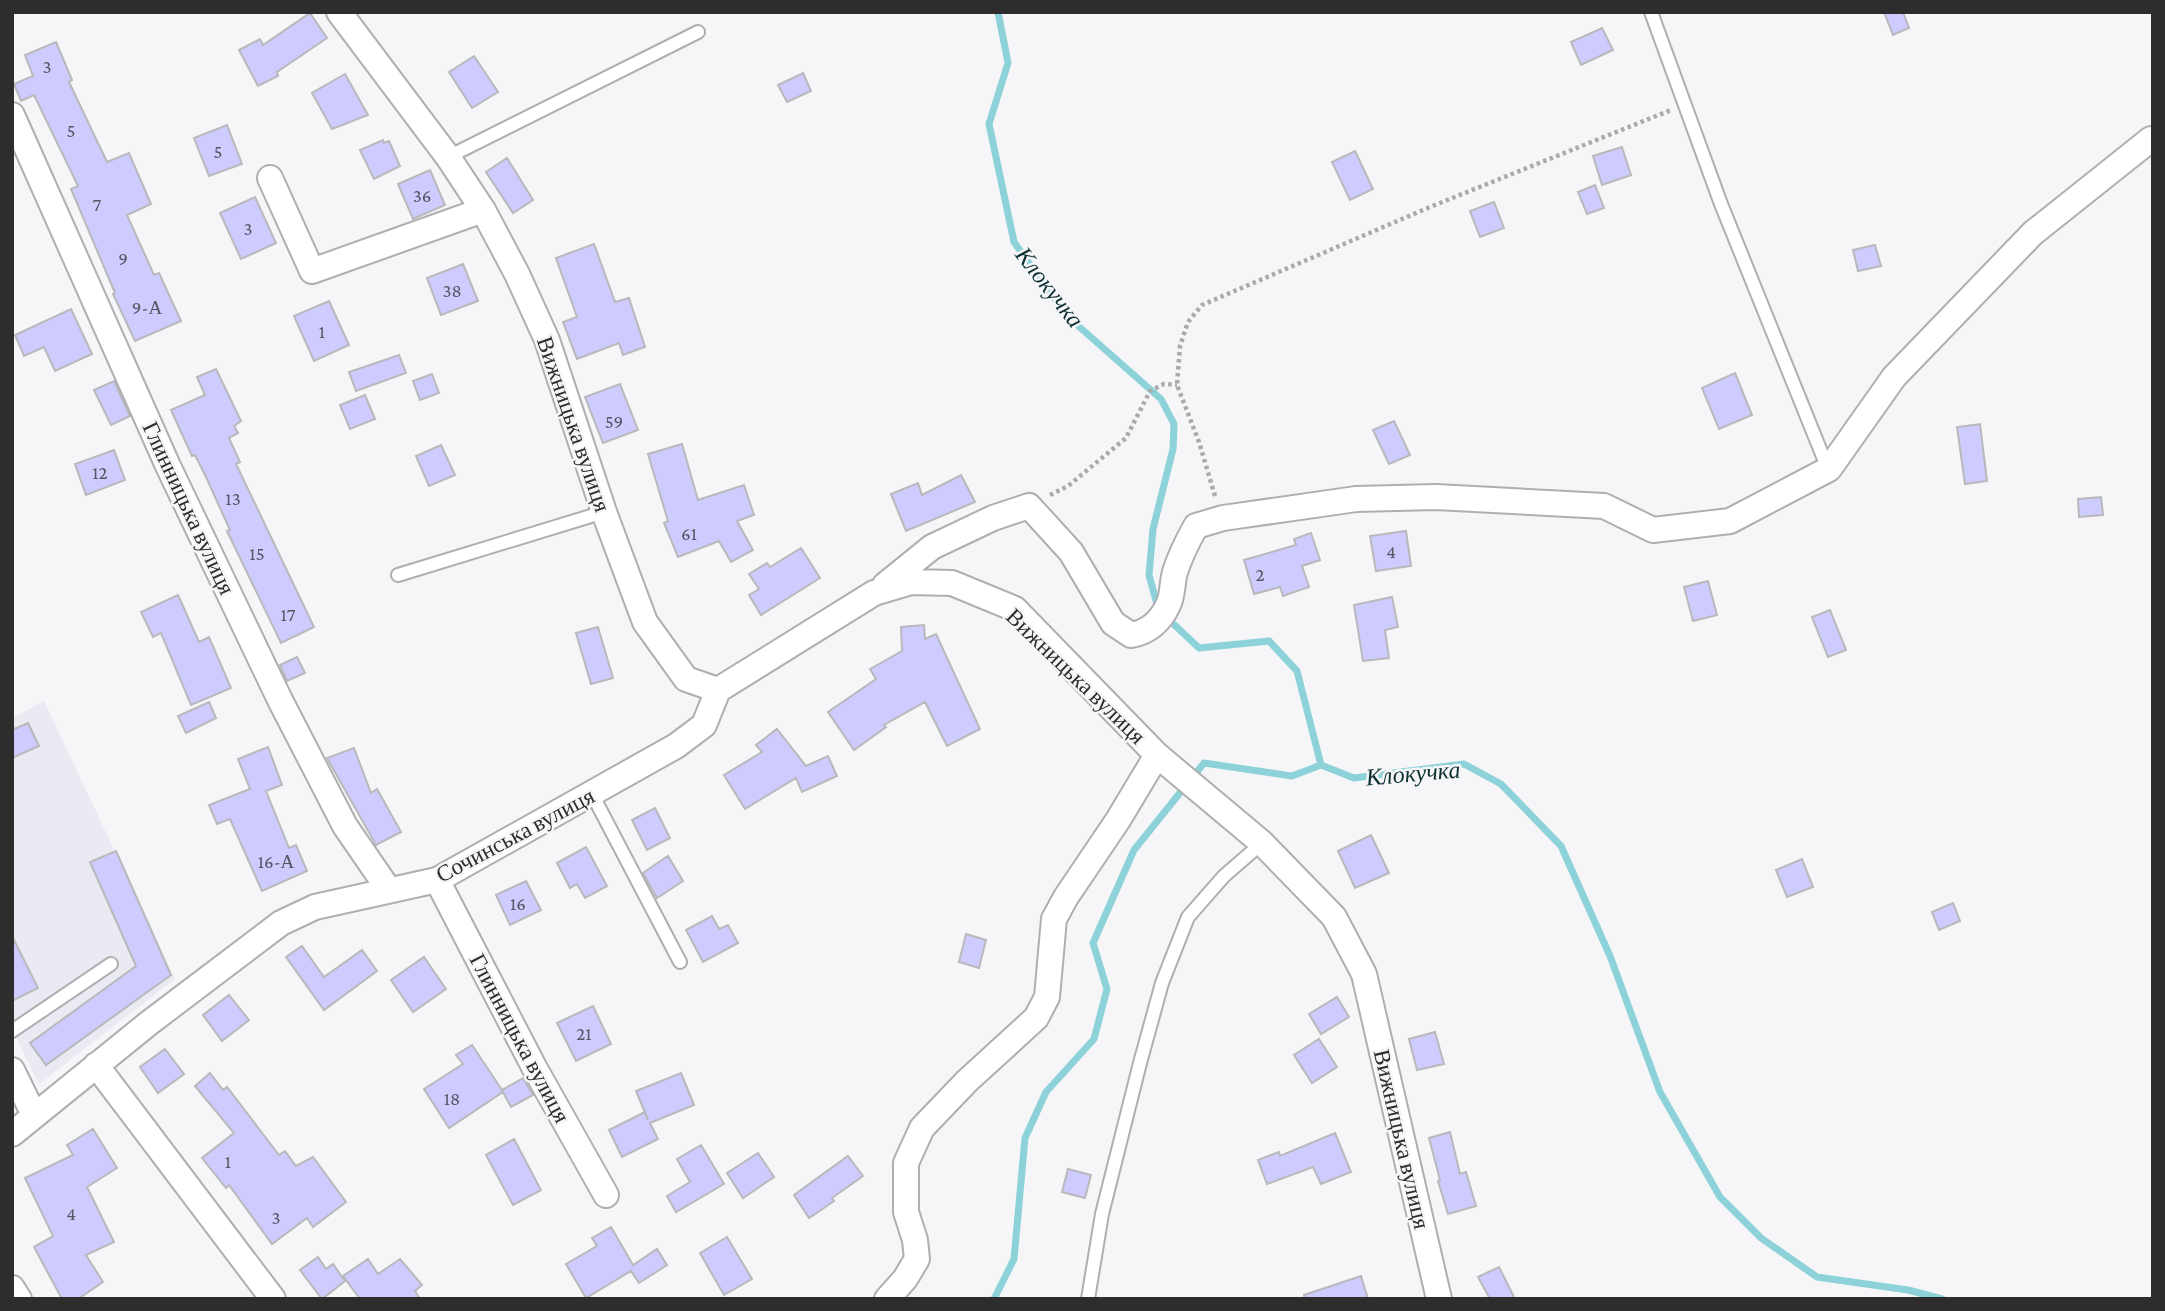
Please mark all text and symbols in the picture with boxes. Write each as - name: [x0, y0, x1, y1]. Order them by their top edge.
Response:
- house number: 3: [42, 56, 52, 77]
- house number: 5: [67, 120, 75, 141]
- house number: 5: [214, 141, 222, 162]
- house number: 36: [413, 185, 431, 206]
- house number: 7: [93, 194, 102, 215]
- house number: 3: [243, 218, 253, 239]
- water label: Клокучка: [1010, 241, 1090, 333]
- house number: 9: [118, 248, 128, 269]
- house number: 38: [442, 280, 462, 301]
- house number: 9-А: [132, 297, 162, 318]
- house number: 1: [319, 321, 325, 342]
- street label: Вижницька вулиця: [532, 333, 616, 515]
- house number: 59: [605, 411, 623, 432]
- street label: Глинницька вулиця: [138, 417, 241, 599]
- house number: 12: [92, 462, 108, 483]
- house number: 13: [225, 488, 241, 509]
- house number: 61: [681, 523, 697, 544]
- house number: 4: [1386, 541, 1396, 562]
- house number: 15: [249, 543, 265, 564]
- house number: 2: [1255, 564, 1265, 585]
- street label: Вижницька вулиця: [1001, 603, 1151, 749]
- house number: 17: [280, 604, 296, 625]
- water label: Клокучка: [1364, 755, 1461, 791]
- street label: Сочинська вулиця: [431, 782, 599, 888]
- house number: 16-А: [258, 851, 295, 872]
- house number: 16: [510, 893, 526, 914]
- street label: Глинницька вулиця: [464, 949, 576, 1127]
- house number: 21: [576, 1023, 592, 1044]
- street label: Вижницька вулиця: [1369, 1047, 1435, 1232]
- house number: 18: [444, 1088, 460, 1109]
- house number: 1: [225, 1151, 231, 1172]
- house number: 4: [66, 1203, 76, 1224]
- house number: 3: [271, 1207, 281, 1228]

